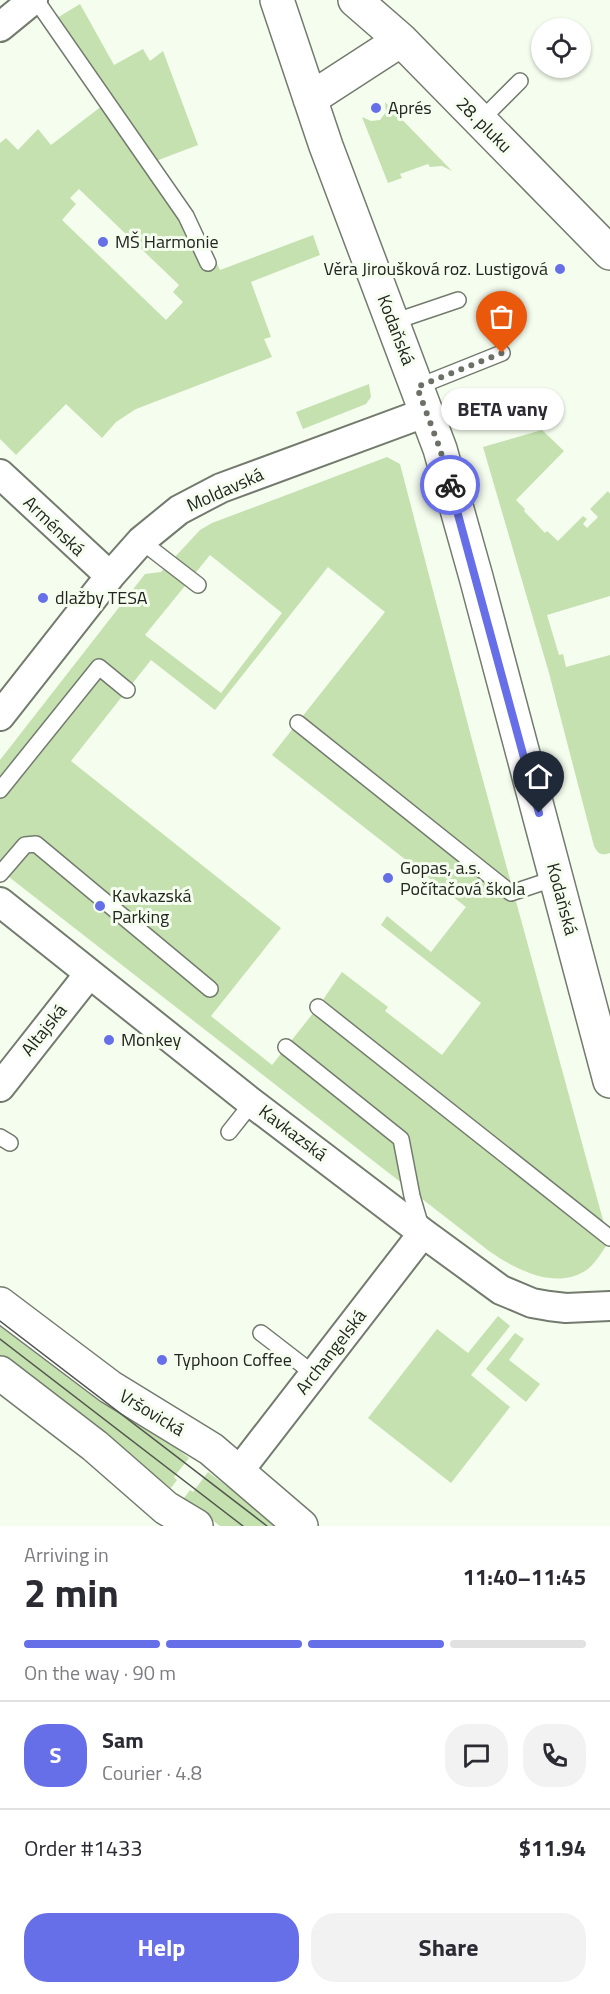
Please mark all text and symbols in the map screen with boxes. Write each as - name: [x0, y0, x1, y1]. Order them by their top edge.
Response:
- map controls: [531, 18, 591, 78]
- button: locate: [531, 18, 591, 78]
- street label: 28. pluku: [450, 91, 518, 159]
- place label: Aprés: [388, 94, 432, 121]
- marker: Aprés: [369, 101, 383, 115]
- place label: MŠ Harmonie: [115, 228, 218, 255]
- marker: MŠ Harmonie: [96, 235, 110, 249]
- place label: Věra Jiroušková roz. Lustigová: [324, 255, 548, 282]
- marker: Věra Jiroušková roz. Lustigová: [553, 262, 567, 276]
- street label: Kodaňská: [371, 291, 422, 369]
- pin: [476, 291, 527, 353]
- icon: bag: [485, 300, 518, 333]
- callout: BETA vany: [440, 389, 564, 431]
- text: BETA vany: [457, 393, 548, 424]
- courier: [420, 455, 480, 515]
- street label: Moldavská: [182, 461, 268, 518]
- icon: bike: [434, 469, 467, 502]
- street label: Arménská: [17, 489, 91, 562]
- place label: dlažby TESA: [55, 584, 148, 611]
- marker: dlažby TESA: [36, 591, 50, 605]
- pin: [513, 751, 564, 813]
- icon: home: [522, 760, 555, 793]
- place label: Gopas, a.s. Počítačová škola: [400, 854, 525, 902]
- street label: Kodaňská: [540, 860, 585, 938]
- marker: Gopas, a.s. Počítačová škola: [381, 871, 395, 885]
- place label: Kavkazská Parking: [112, 882, 192, 930]
- marker: Kavkazská Parking: [93, 899, 107, 913]
- street label: Altajská: [14, 998, 73, 1062]
- place label: Monkey: [121, 1026, 182, 1053]
- marker: Monkey: [102, 1033, 116, 1047]
- street label: Kavkazská: [253, 1098, 333, 1167]
- street label: Archangelská: [289, 1303, 372, 1400]
- place label: Typhoon Coffee: [174, 1346, 292, 1373]
- marker: Typhoon Coffee: [155, 1353, 169, 1367]
- street label: Vršovická: [114, 1382, 190, 1443]
- text: Arriving in: [24, 1539, 109, 1570]
- text: 11:40–11:45: [463, 1560, 586, 1594]
- text: 2 min: [24, 1563, 119, 1622]
- text: On the way · 90 m: [24, 1657, 176, 1688]
- text: Sam: [102, 1723, 144, 1757]
- button: chat: [445, 1724, 508, 1787]
- button: phone: [523, 1724, 586, 1787]
- text: S: [50, 1738, 61, 1772]
- text: Courier · 4.8: [102, 1757, 202, 1788]
- text: Order #1433: [24, 1831, 143, 1865]
- text: $11.94: [519, 1831, 586, 1865]
- button: Help: [24, 1913, 299, 1982]
- button: Share: [311, 1913, 586, 1982]

